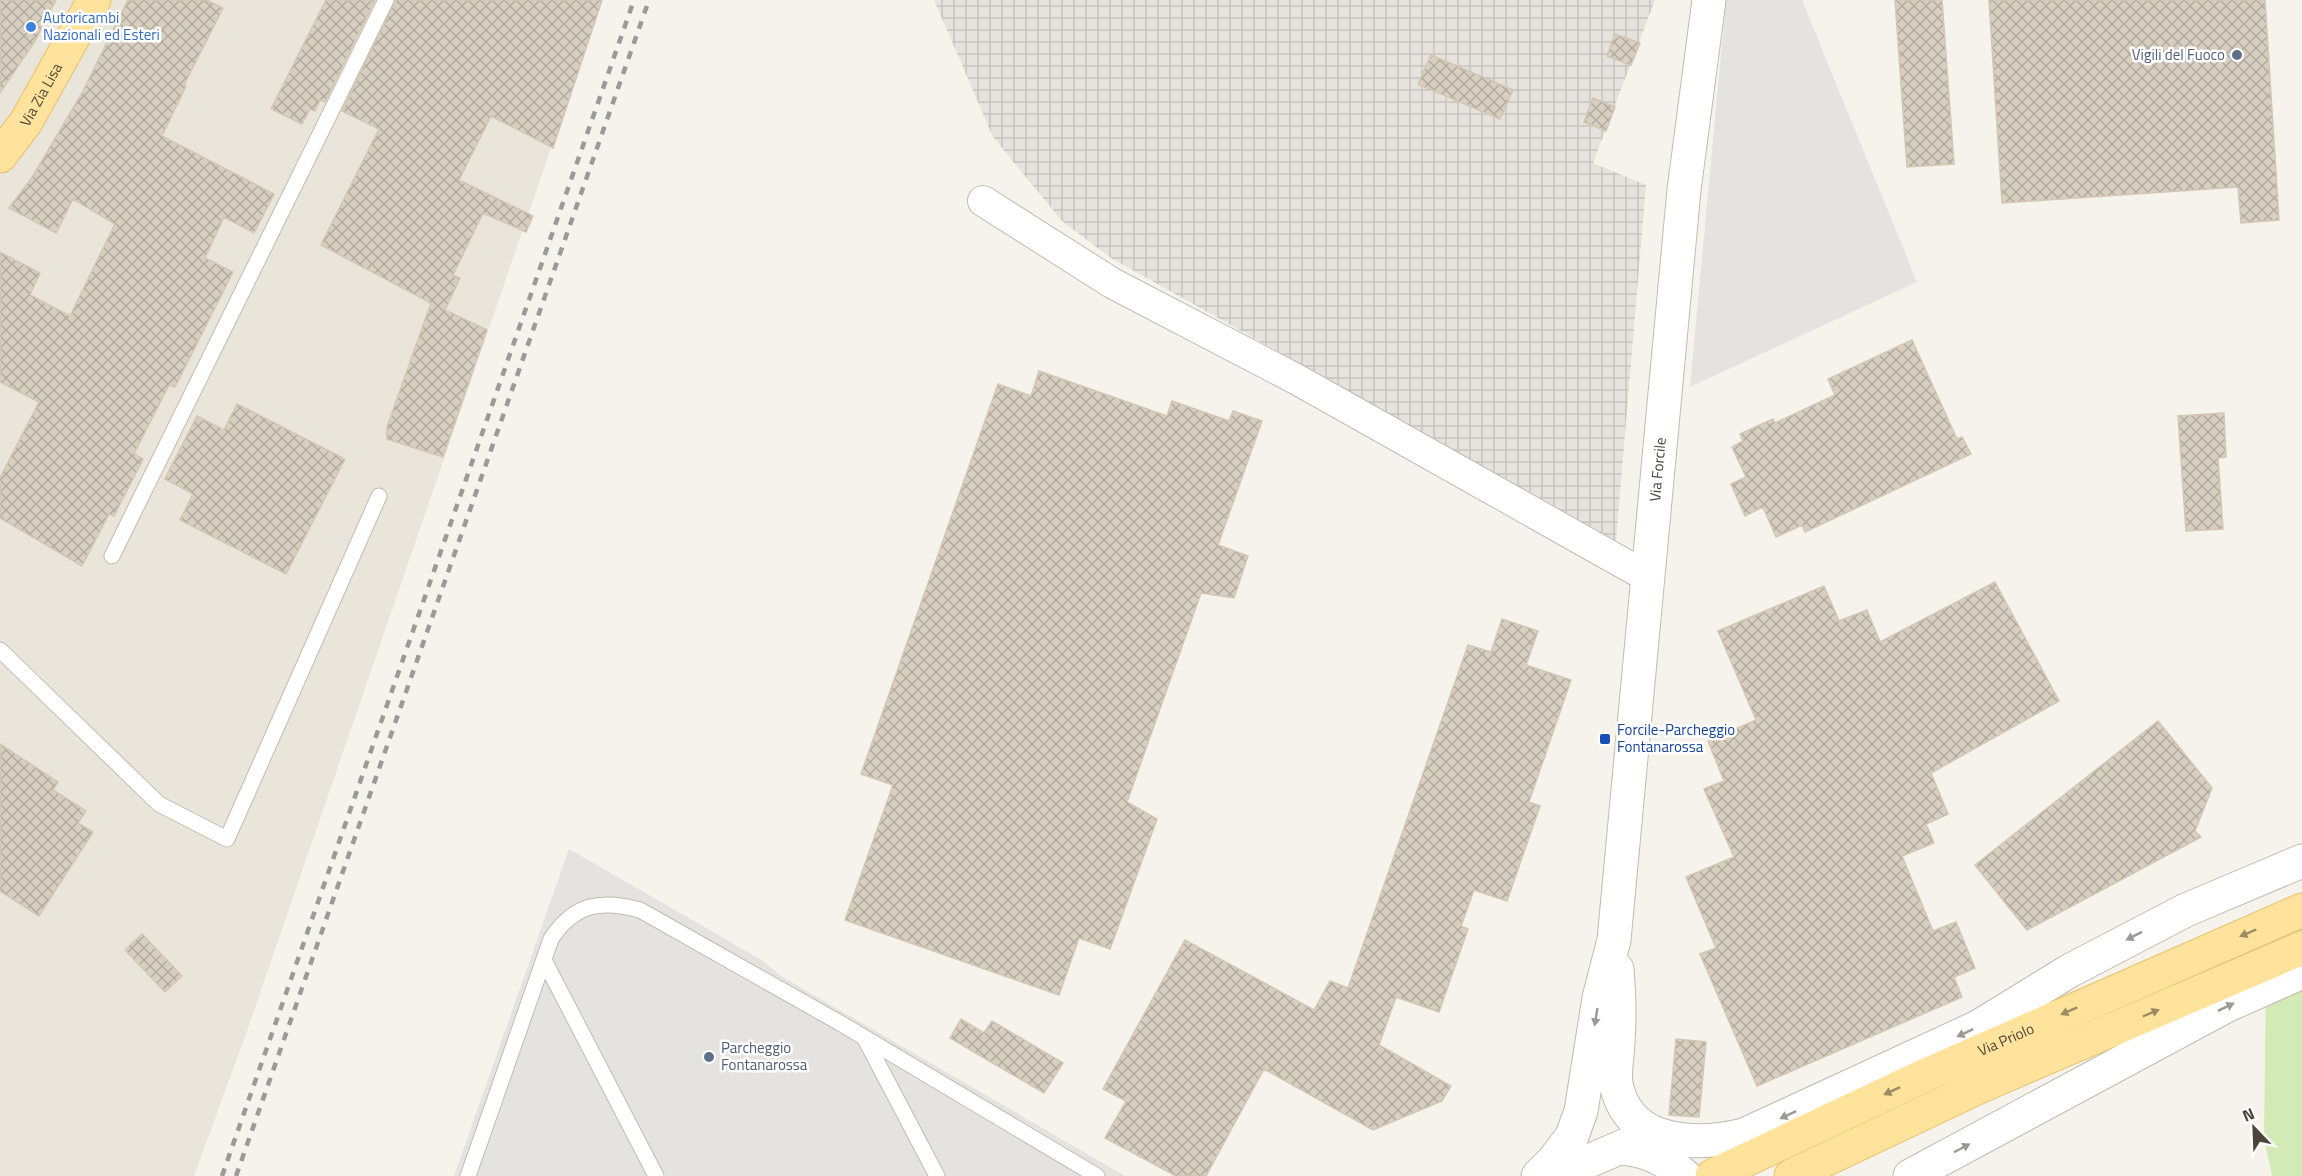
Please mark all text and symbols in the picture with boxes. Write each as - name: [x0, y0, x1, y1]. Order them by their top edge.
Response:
- place label: Autoricambi Nazionali ed Esteri: [43, 6, 160, 46]
- marker: Autoricambi Nazionali ed Esteri: [24, 20, 38, 34]
- place label: Vigili del Fuoco: [2132, 43, 2225, 66]
- marker: Vigili del Fuoco: [2230, 48, 2244, 62]
- street label: Via Zia Lisa: [14, 58, 68, 131]
- street label: Via Forcile: [1643, 436, 1672, 503]
- place label: Forcile-Parcheggio Fontanarossa: [1617, 718, 1735, 758]
- marker: Forcile-Parcheggio Fontanarossa: [1598, 732, 1612, 746]
- one-way arrow: [2239, 929, 2257, 938]
- one-way arrow: [2125, 931, 2142, 941]
- one-way arrow: [2218, 1002, 2235, 1011]
- one-way arrow: [2061, 1006, 2078, 1015]
- one-way arrow: [1591, 1008, 1600, 1027]
- one-way arrow: [2142, 1008, 2160, 1018]
- street label: Via Priolo: [1974, 1017, 2038, 1062]
- one-way arrow: [1956, 1028, 1973, 1037]
- place label: Parcheggio Fontanarossa: [721, 1036, 808, 1076]
- marker: Parcheggio Fontanarossa: [702, 1050, 716, 1064]
- one-way arrow: [1883, 1086, 1900, 1095]
- north arrow: [2224, 1098, 2284, 1158]
- text: N: [2238, 1101, 2258, 1127]
- one-way arrow: [1779, 1110, 1796, 1119]
- one-way arrow: [1954, 1143, 1971, 1153]

